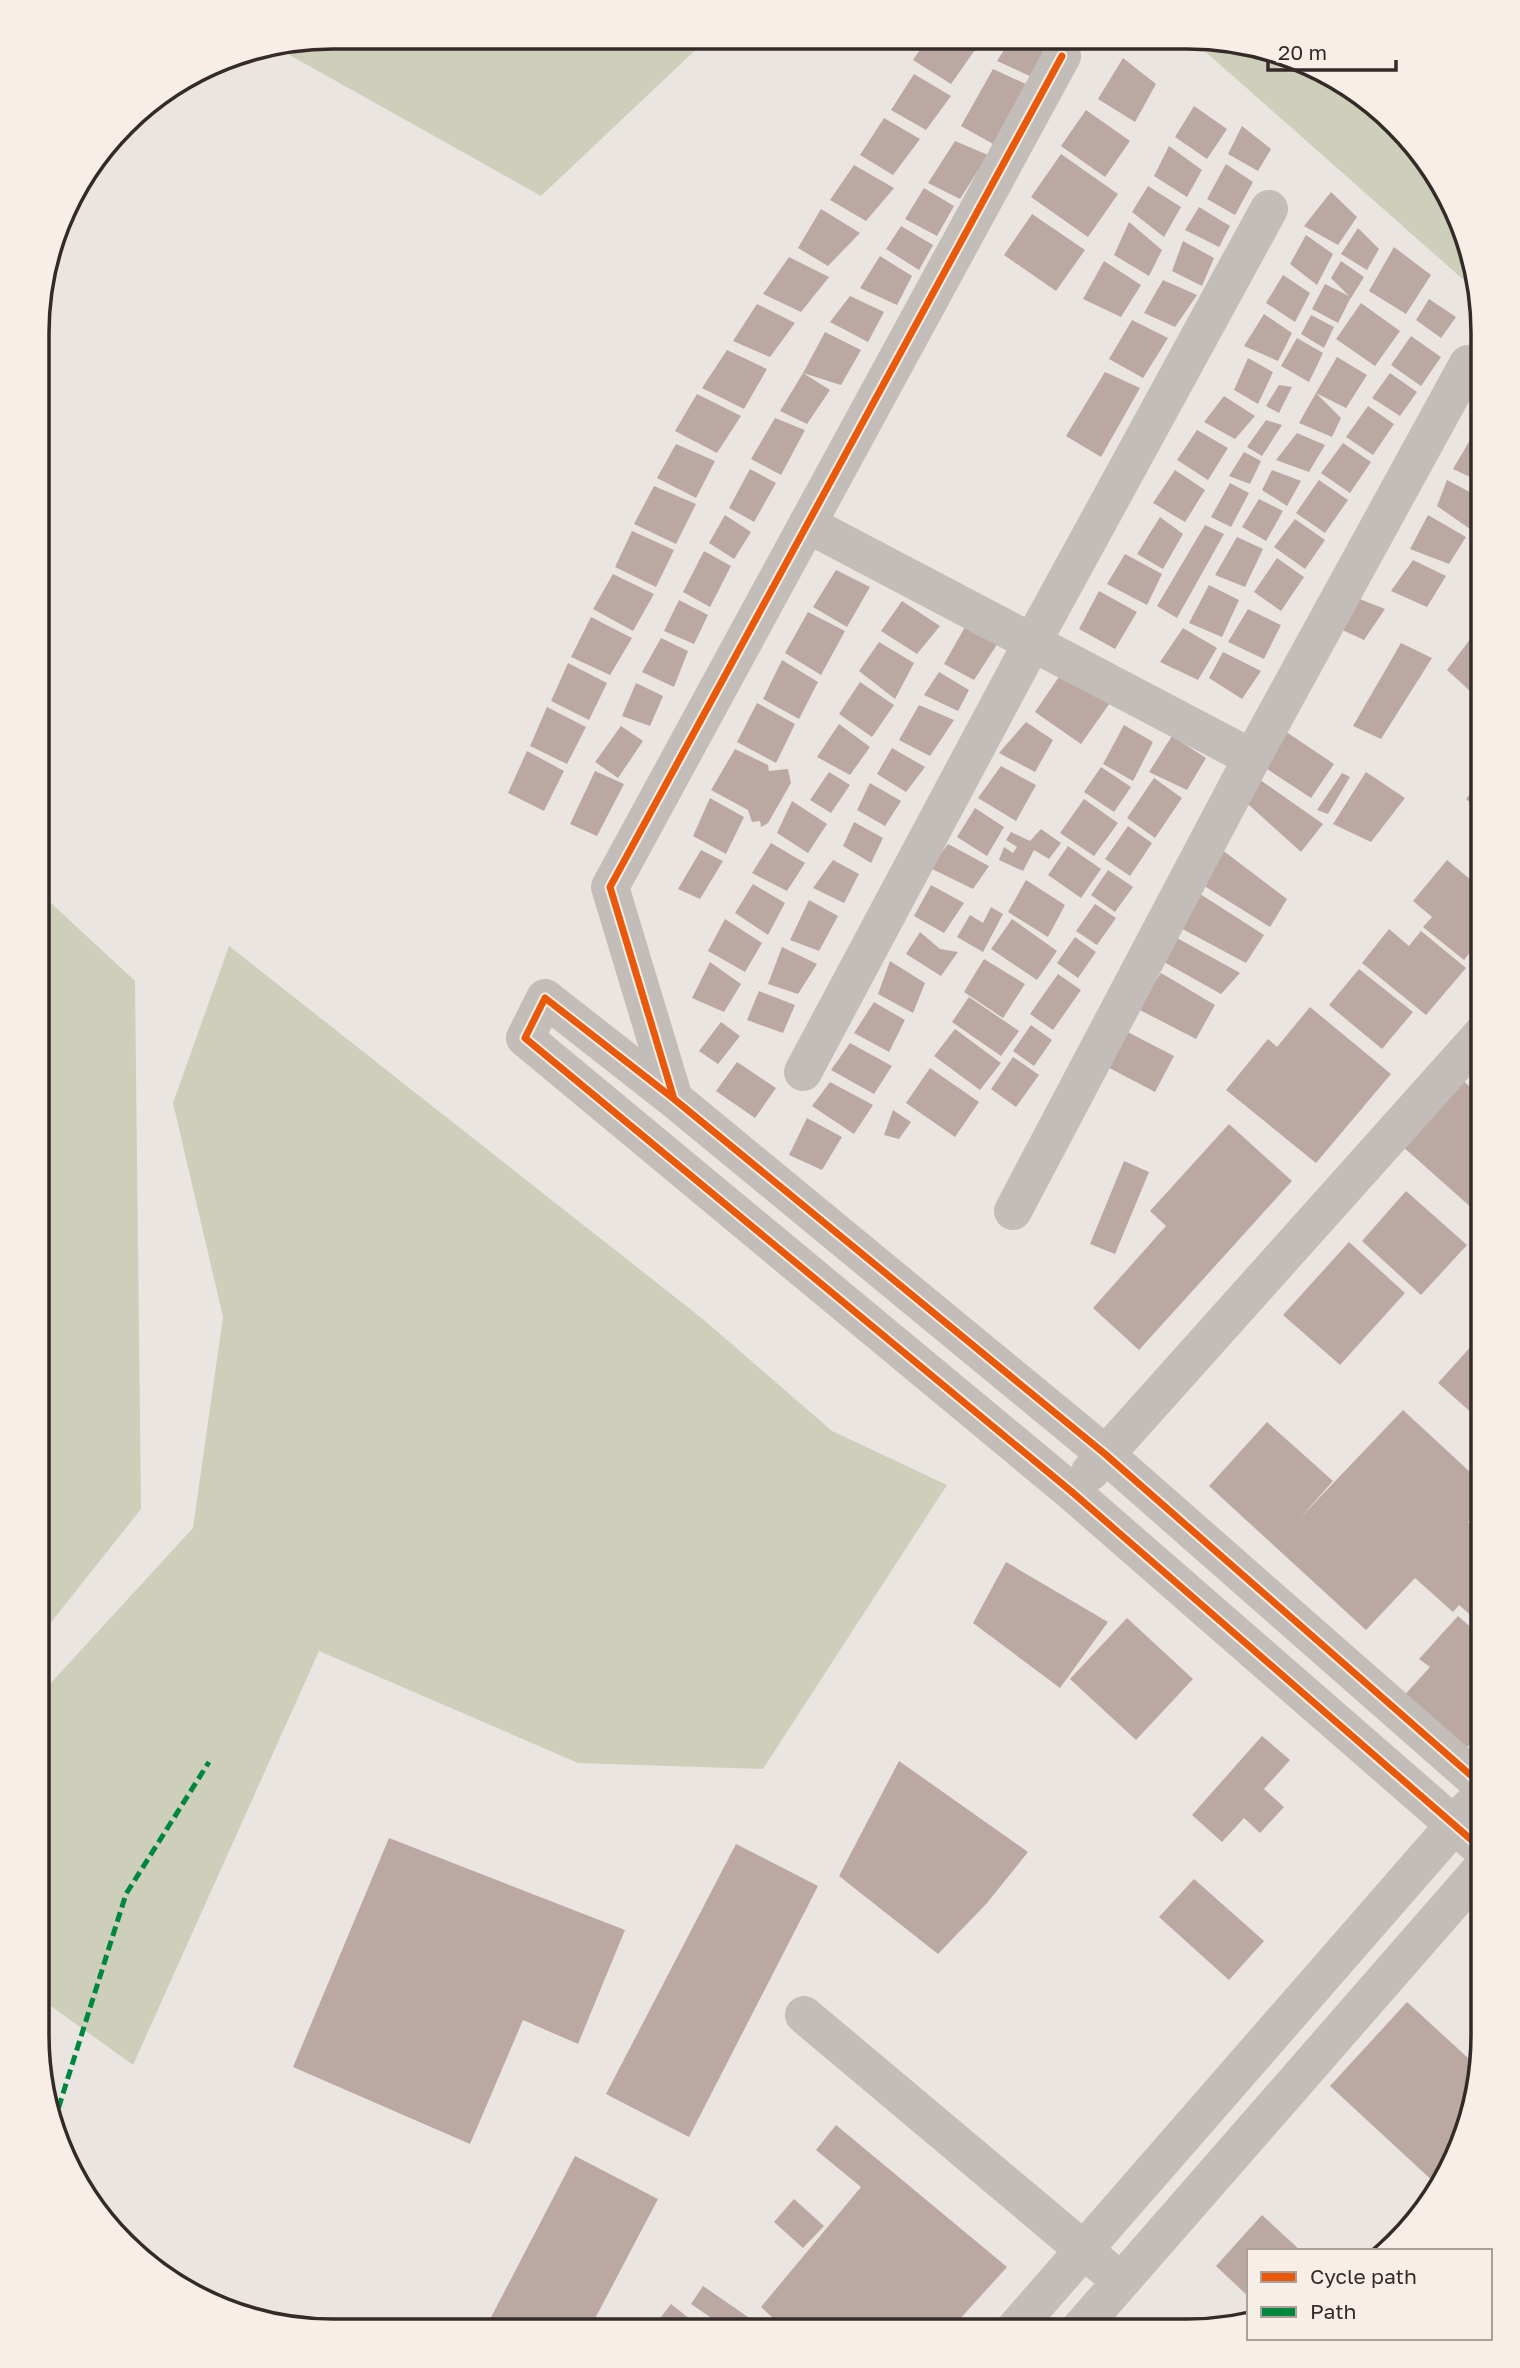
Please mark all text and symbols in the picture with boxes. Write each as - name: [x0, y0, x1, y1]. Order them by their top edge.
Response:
- scale bar: [1268, 28, 1396, 72]
- text: 20 m: [1278, 39, 1327, 65]
- legend: [1247, 2249, 1492, 2340]
- text: Cycle path: [1310, 2263, 1417, 2289]
- text: Path: [1310, 2298, 1357, 2324]

